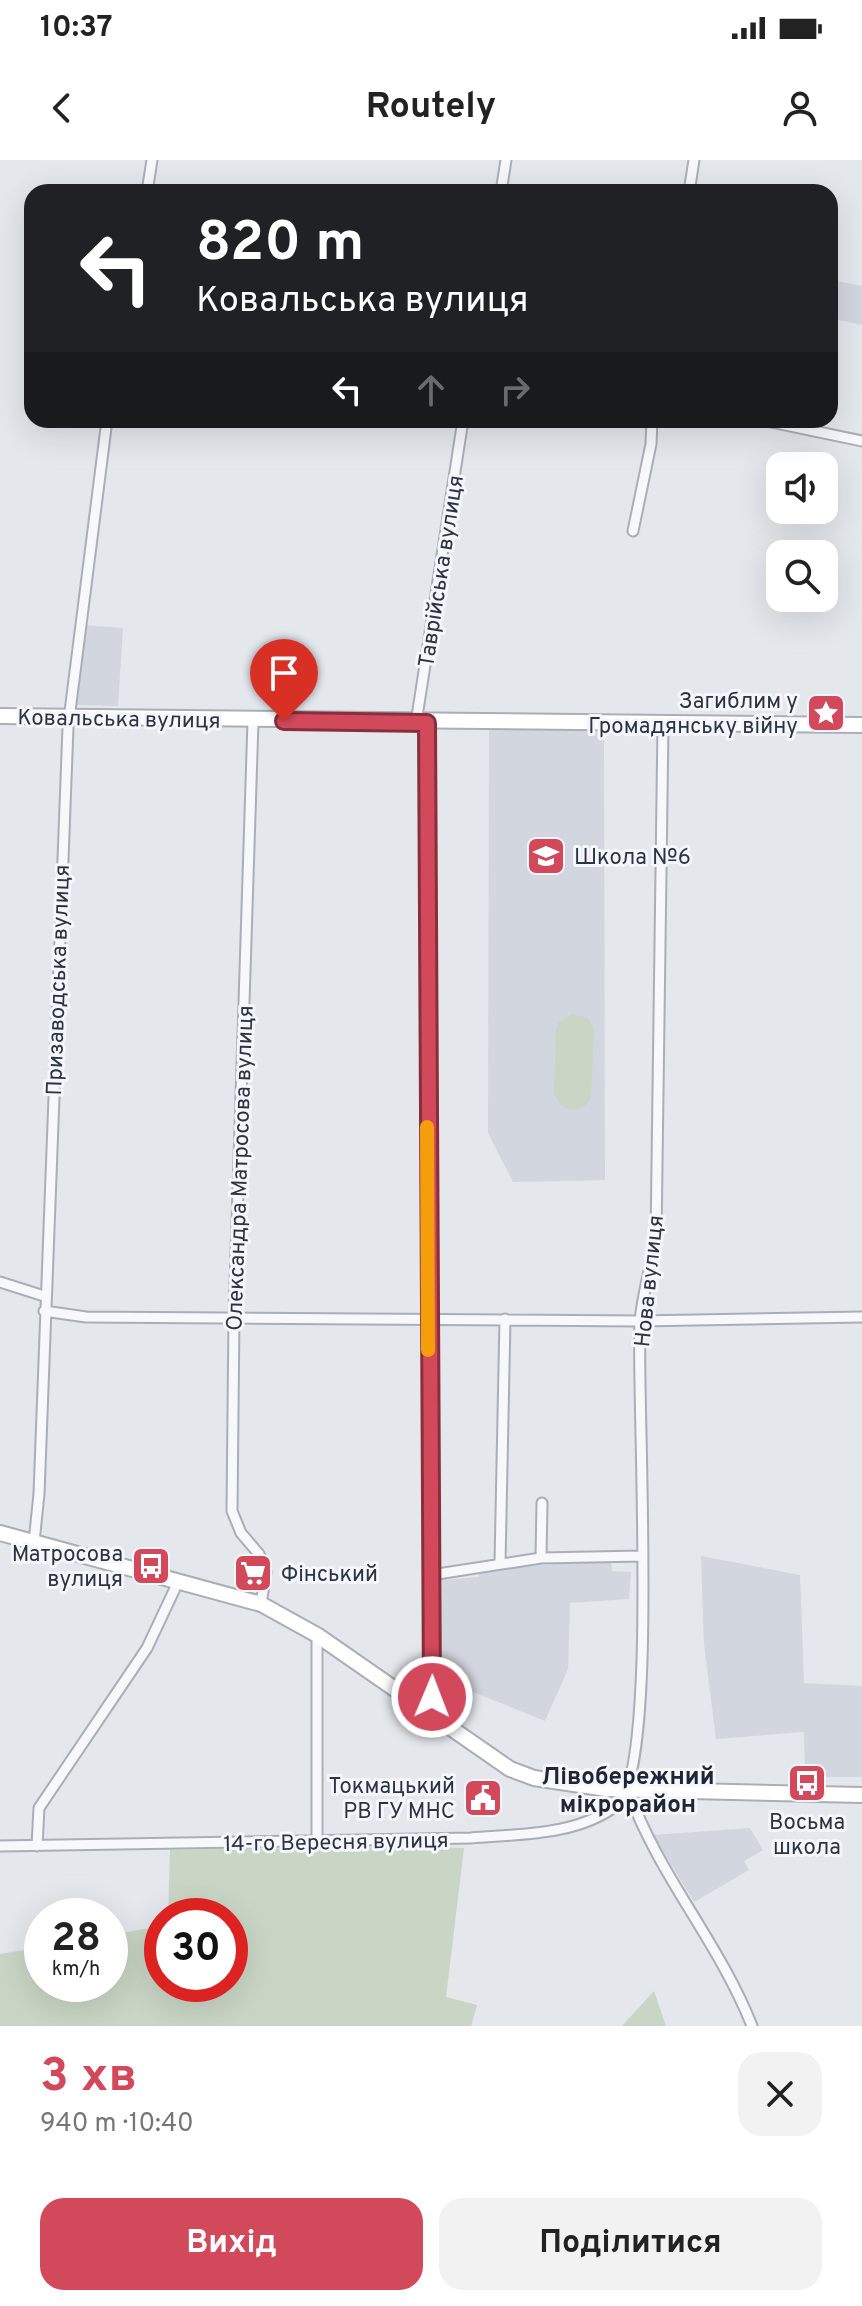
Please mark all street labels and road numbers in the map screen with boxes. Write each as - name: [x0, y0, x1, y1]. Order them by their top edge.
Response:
- street label: Таврійська вулиця: [414, 473, 471, 669]
- street label: Ковальська вулиця: [17, 705, 221, 736]
- street label: Призаводська вулиця: [42, 864, 77, 1096]
- street label: Олександра Матросова вулиця: [222, 1005, 261, 1331]
- street label: Нова вулиця: [630, 1214, 671, 1349]
- street label: 14-го Вересня вулиця: [223, 1828, 449, 1859]

